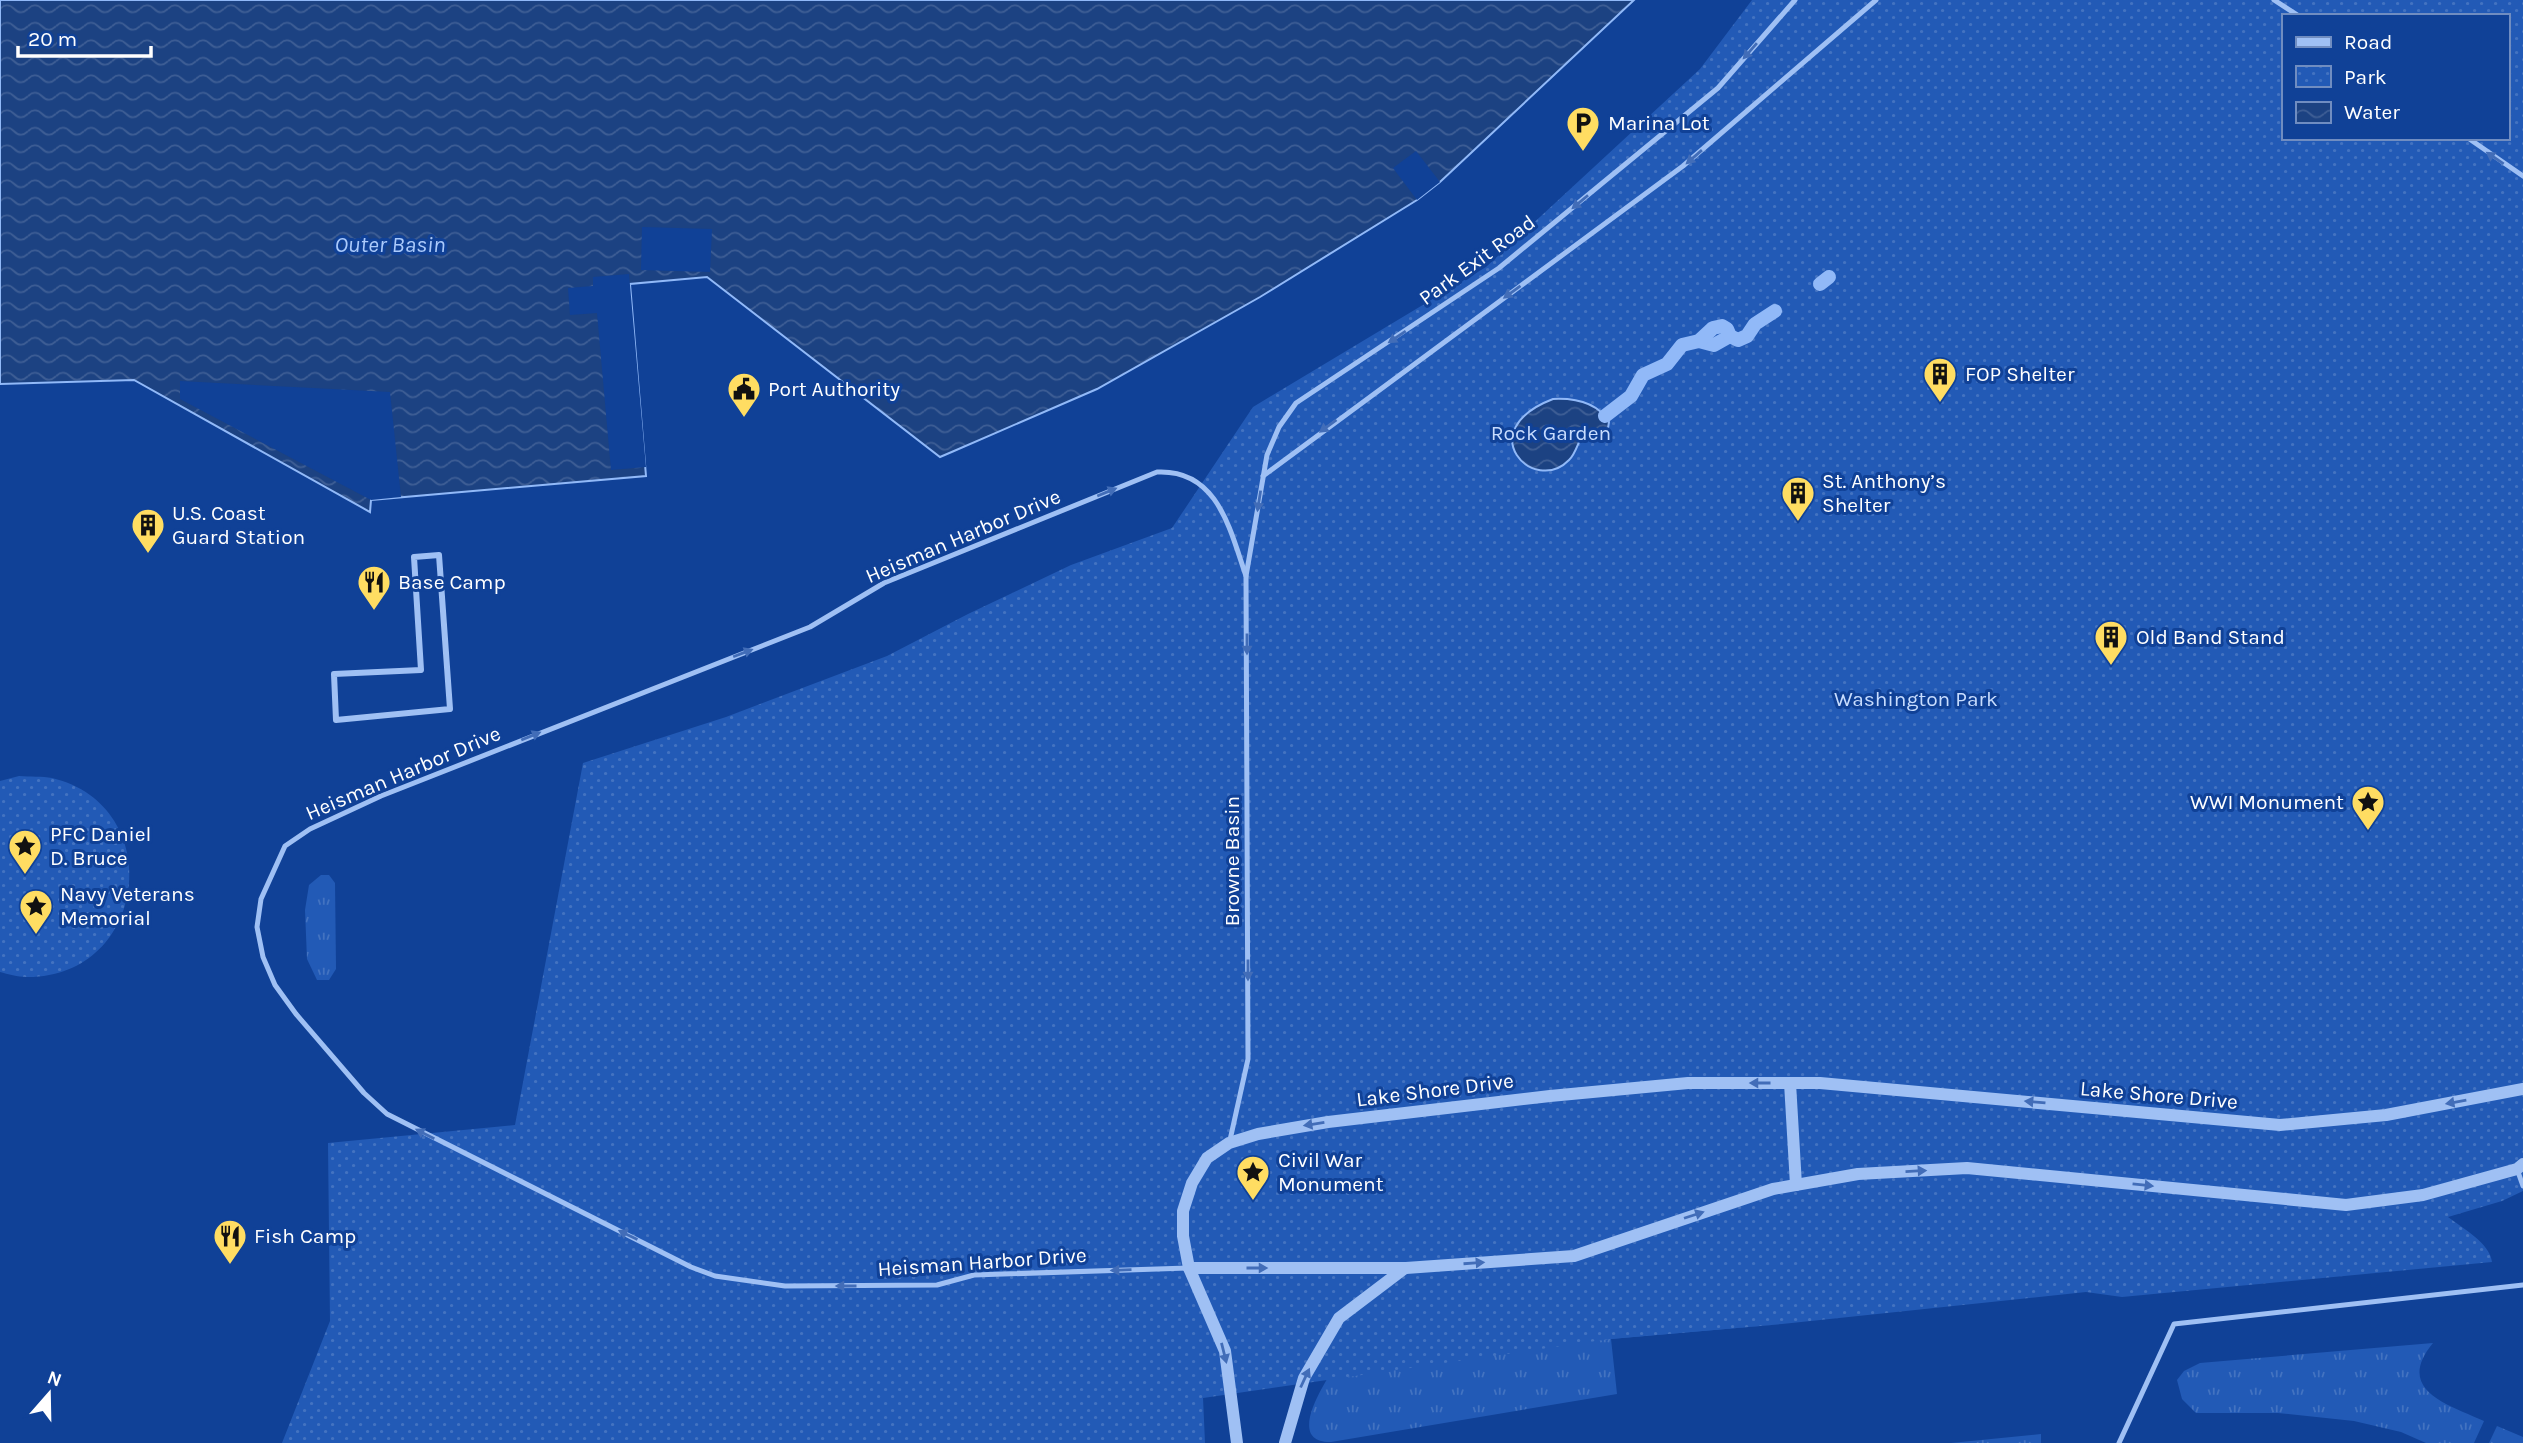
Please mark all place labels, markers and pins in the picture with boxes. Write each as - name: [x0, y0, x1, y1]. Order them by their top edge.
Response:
- parking icon: Marina Lot: [1564, 104, 1602, 153]
- place label: Marina Lot: [1608, 111, 1710, 135]
- building icon: FOP Shelter: [1921, 355, 1959, 404]
- place label: FOP Shelter: [1965, 362, 2075, 386]
- public building icon: Port Authority: [725, 370, 763, 419]
- place label: Port Authority: [768, 377, 900, 401]
- place label: St. Anthony’s Shelter: [1822, 469, 1946, 517]
- building icon: St. Anthony’s Shelter: [1779, 474, 1817, 523]
- place label: U.S. Coast Guard Station: [172, 501, 305, 549]
- building icon: U.S. Coast Guard Station: [129, 506, 167, 555]
- restaurant icon: Base Camp: [355, 563, 393, 612]
- place label: Base Camp: [398, 570, 506, 594]
- building icon: Old Band Stand: [2092, 618, 2130, 667]
- place label: Old Band Stand: [2136, 625, 2285, 649]
- place icon: WWI Monument: [2349, 783, 2387, 832]
- place label: WWI Monument: [2190, 790, 2344, 814]
- place label: PFC Daniel D. Bruce: [50, 822, 152, 870]
- place icon: PFC Daniel D. Bruce: [6, 827, 44, 876]
- place label: Navy Veterans Memorial: [60, 882, 195, 930]
- place icon: Navy Veterans Memorial: [17, 887, 55, 936]
- place label: Civil War Monument: [1278, 1148, 1384, 1196]
- place icon: Civil War Monument: [1234, 1153, 1272, 1202]
- restaurant icon: Fish Camp: [211, 1217, 249, 1266]
- place label: Fish Camp: [254, 1224, 356, 1248]

